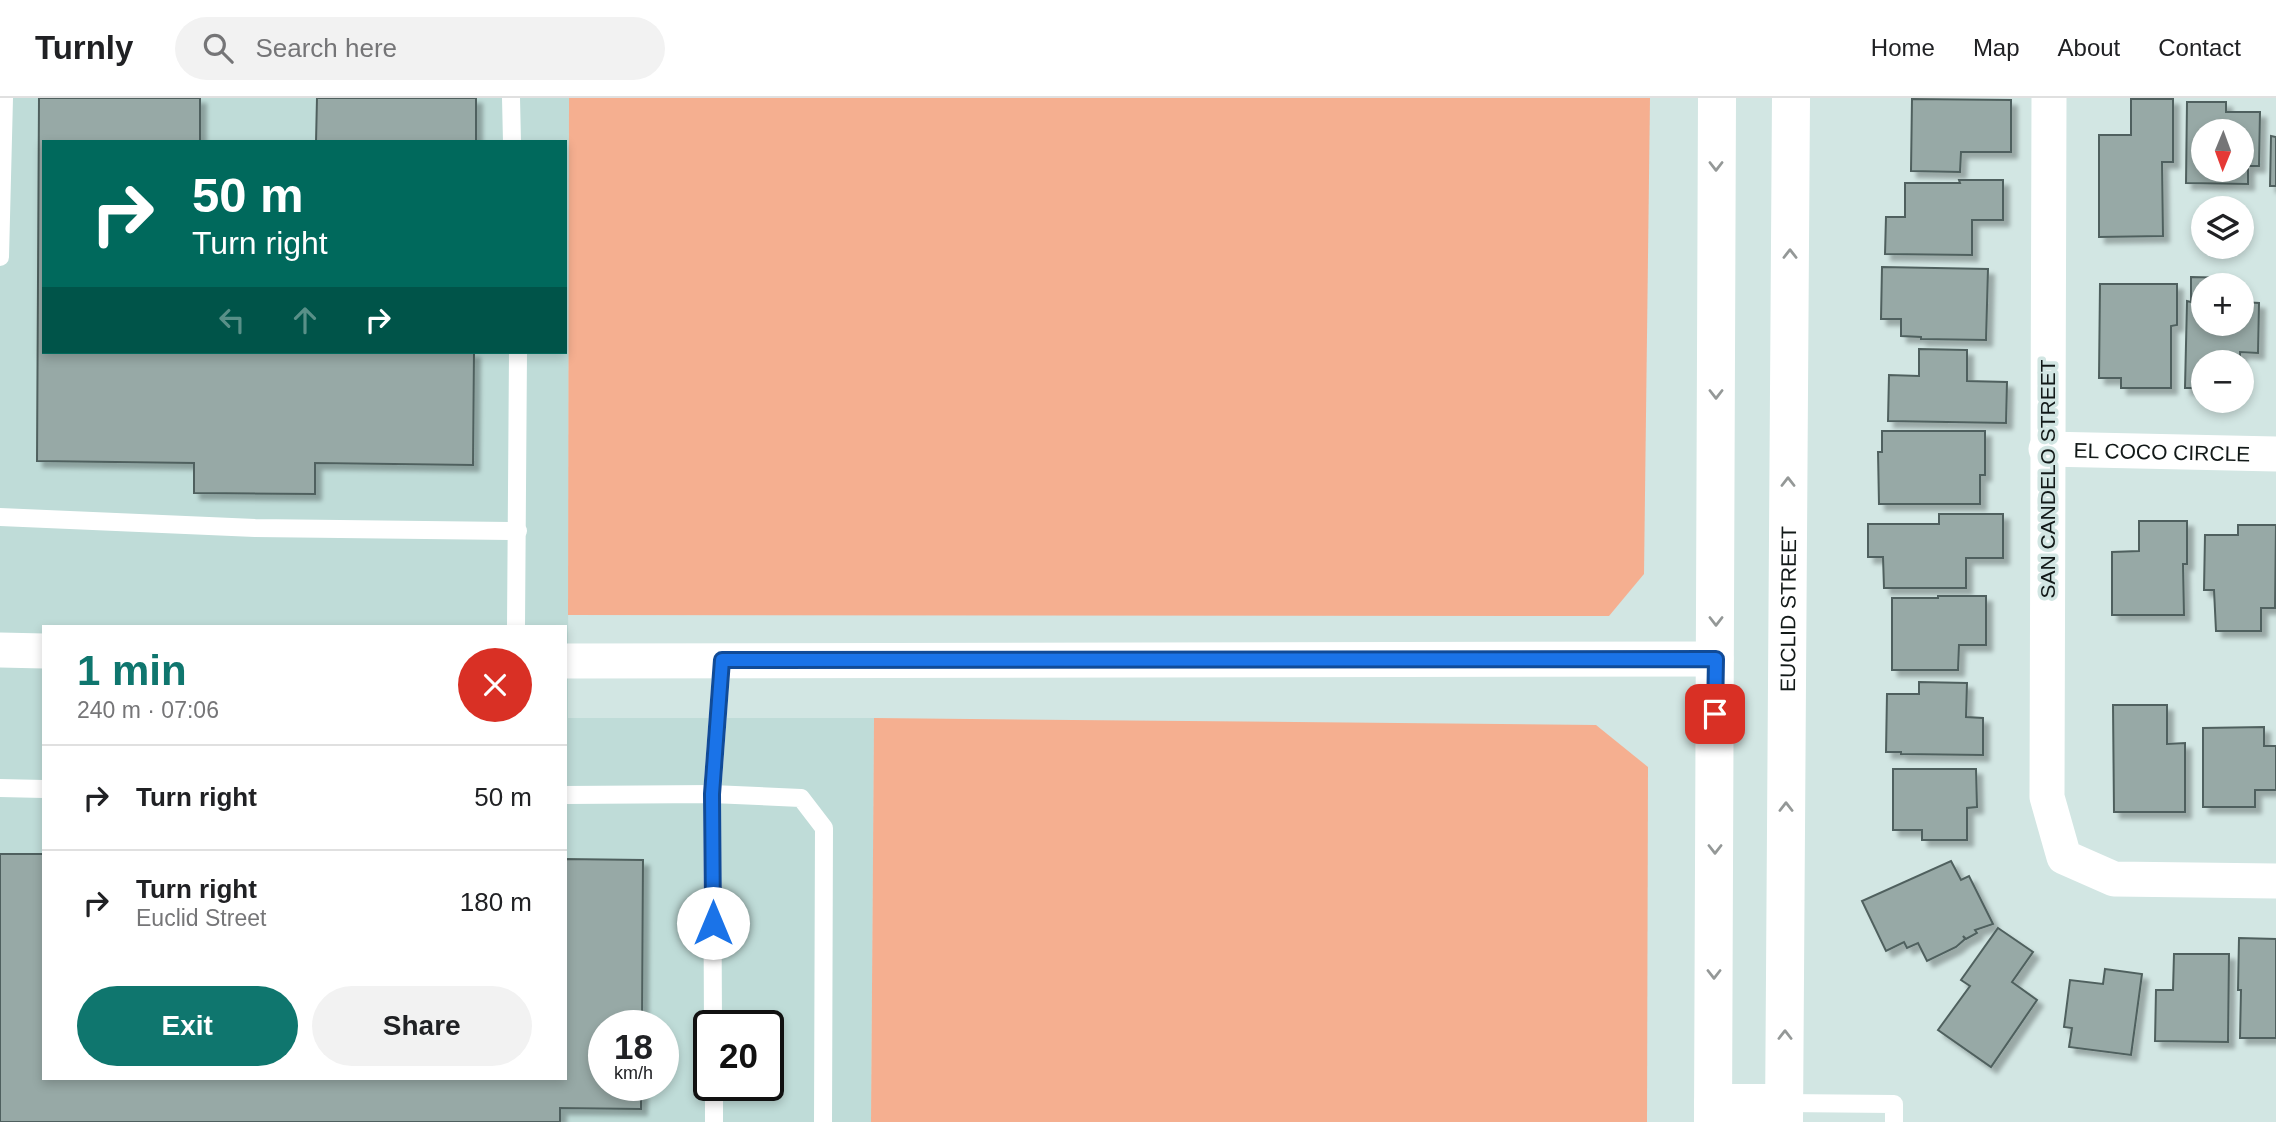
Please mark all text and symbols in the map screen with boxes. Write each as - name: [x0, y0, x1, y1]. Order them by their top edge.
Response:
- search box: [175, 17, 665, 80]
- text: Turnly: [35, 29, 133, 66]
- icon: search: [199, 29, 237, 67]
- text: Search here: [255, 33, 397, 63]
- text: Home: [1871, 34, 1935, 61]
- text: Map: [1973, 34, 2020, 61]
- text: About: [2058, 34, 2120, 61]
- text: Contact: [2158, 34, 2241, 61]
- north arrow: [2191, 119, 2254, 182]
- map controls: [2191, 119, 2254, 413]
- one-way arrow: [1708, 161, 1724, 172]
- icon: right: [77, 168, 168, 259]
- text: 50 m: [192, 168, 304, 222]
- button: layers: [2191, 196, 2254, 259]
- text: Turn right: [192, 225, 328, 261]
- one-way arrow: [1782, 249, 1798, 259]
- button: +: [2191, 273, 2254, 336]
- icon: left: [213, 301, 251, 339]
- icon: ahead: [286, 301, 324, 339]
- icon: right: [359, 301, 397, 339]
- button: −: [2191, 350, 2254, 413]
- street label: SAN CANDELO STREET: [2036, 359, 2059, 599]
- one-way arrow: [1708, 389, 1724, 399]
- street label: EL COCO CIRCLE: [2073, 438, 2251, 465]
- one-way arrow: [1780, 476, 1796, 487]
- street label: EUCLID STREET: [1775, 526, 1800, 692]
- one-way arrow: [1708, 616, 1724, 627]
- text: 1 min: [77, 647, 187, 694]
- button: close: [458, 648, 532, 722]
- pin: [1685, 684, 1745, 744]
- icon: arrive: [1696, 695, 1734, 733]
- text: 240 m · 07:06: [77, 697, 219, 723]
- icon: right: [77, 779, 115, 817]
- text: Turn right: [136, 782, 257, 812]
- text: 50 m: [474, 782, 532, 812]
- one-way arrow: [1778, 802, 1794, 812]
- one-way arrow: [1707, 844, 1723, 854]
- text: Turn right: [136, 874, 257, 904]
- icon: right: [77, 884, 115, 922]
- position arrow: [676, 886, 750, 960]
- text: 180 m: [460, 887, 532, 917]
- text: Euclid Street: [136, 905, 266, 931]
- one-way arrow: [1706, 969, 1722, 980]
- button: Exit: [77, 986, 298, 1066]
- button: Share: [312, 986, 532, 1066]
- speed limit sign: 20: [693, 1010, 784, 1101]
- text: 18: [614, 1027, 653, 1066]
- one-way arrow: [1777, 1029, 1793, 1040]
- text: km/h: [614, 1063, 653, 1083]

